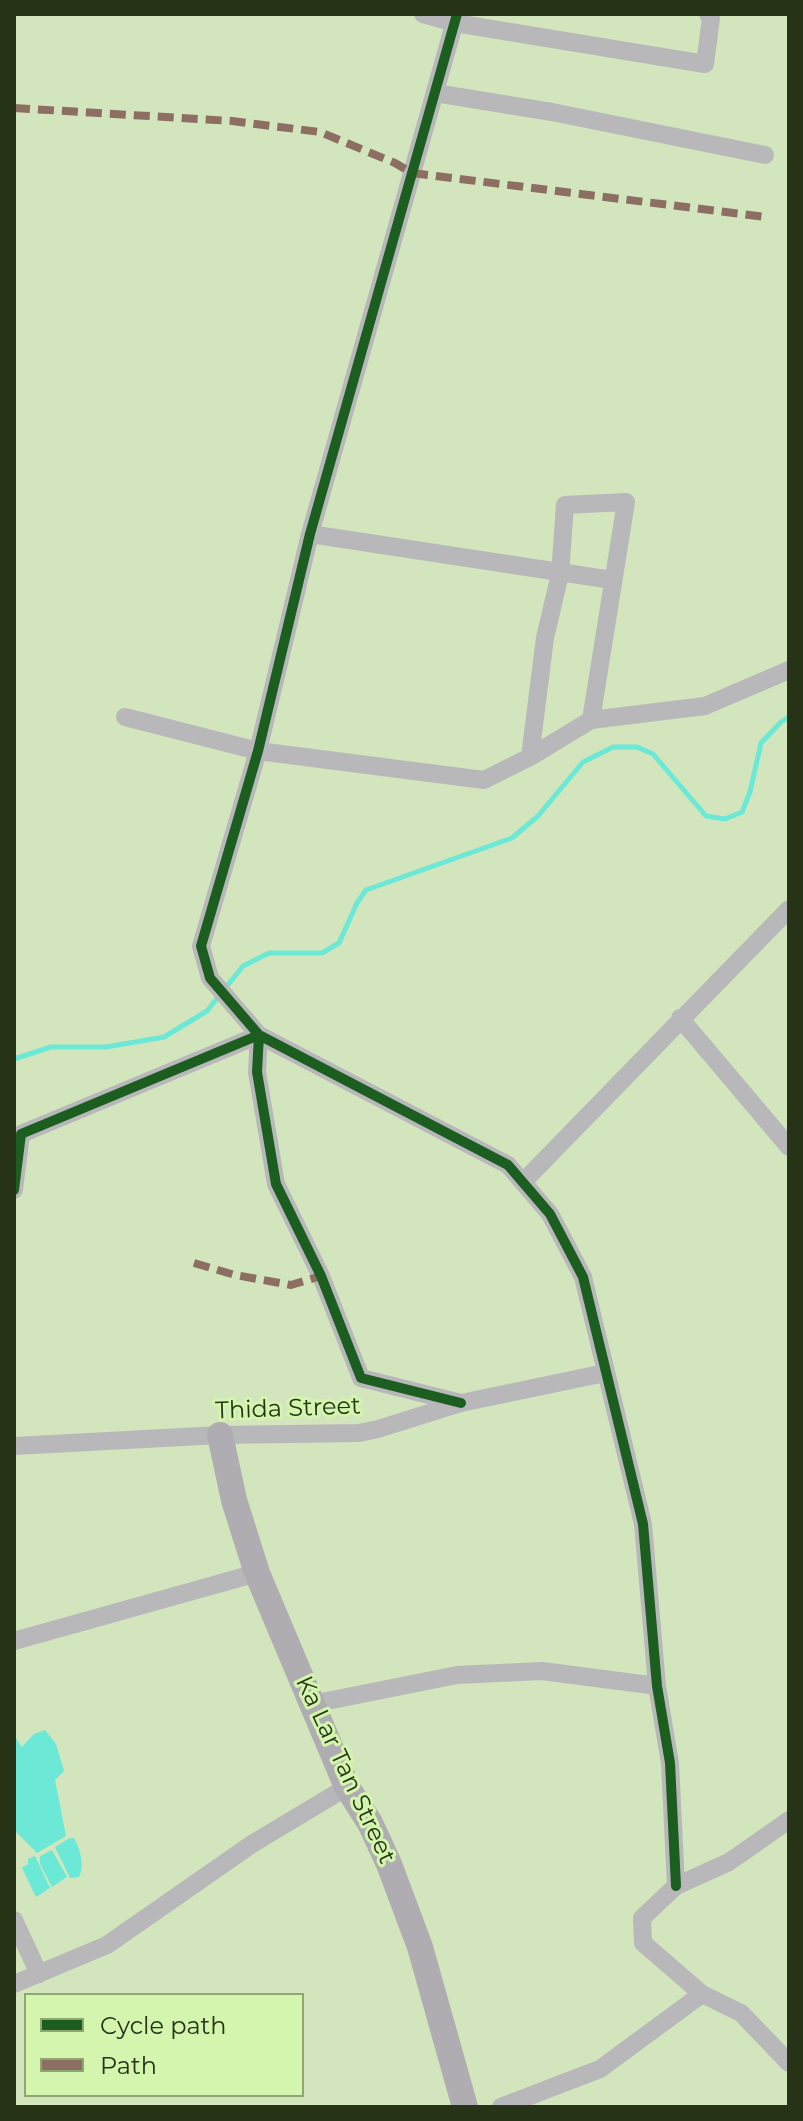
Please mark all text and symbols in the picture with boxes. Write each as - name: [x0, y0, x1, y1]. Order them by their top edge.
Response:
- street label: Thida Street: [215, 1392, 361, 1426]
- street label: Ka Lar Tan Street: [289, 1672, 401, 1868]
- legend: [24, 1993, 304, 2097]
- text: Cycle path: [100, 2011, 227, 2040]
- text: Path: [100, 2051, 157, 2080]

